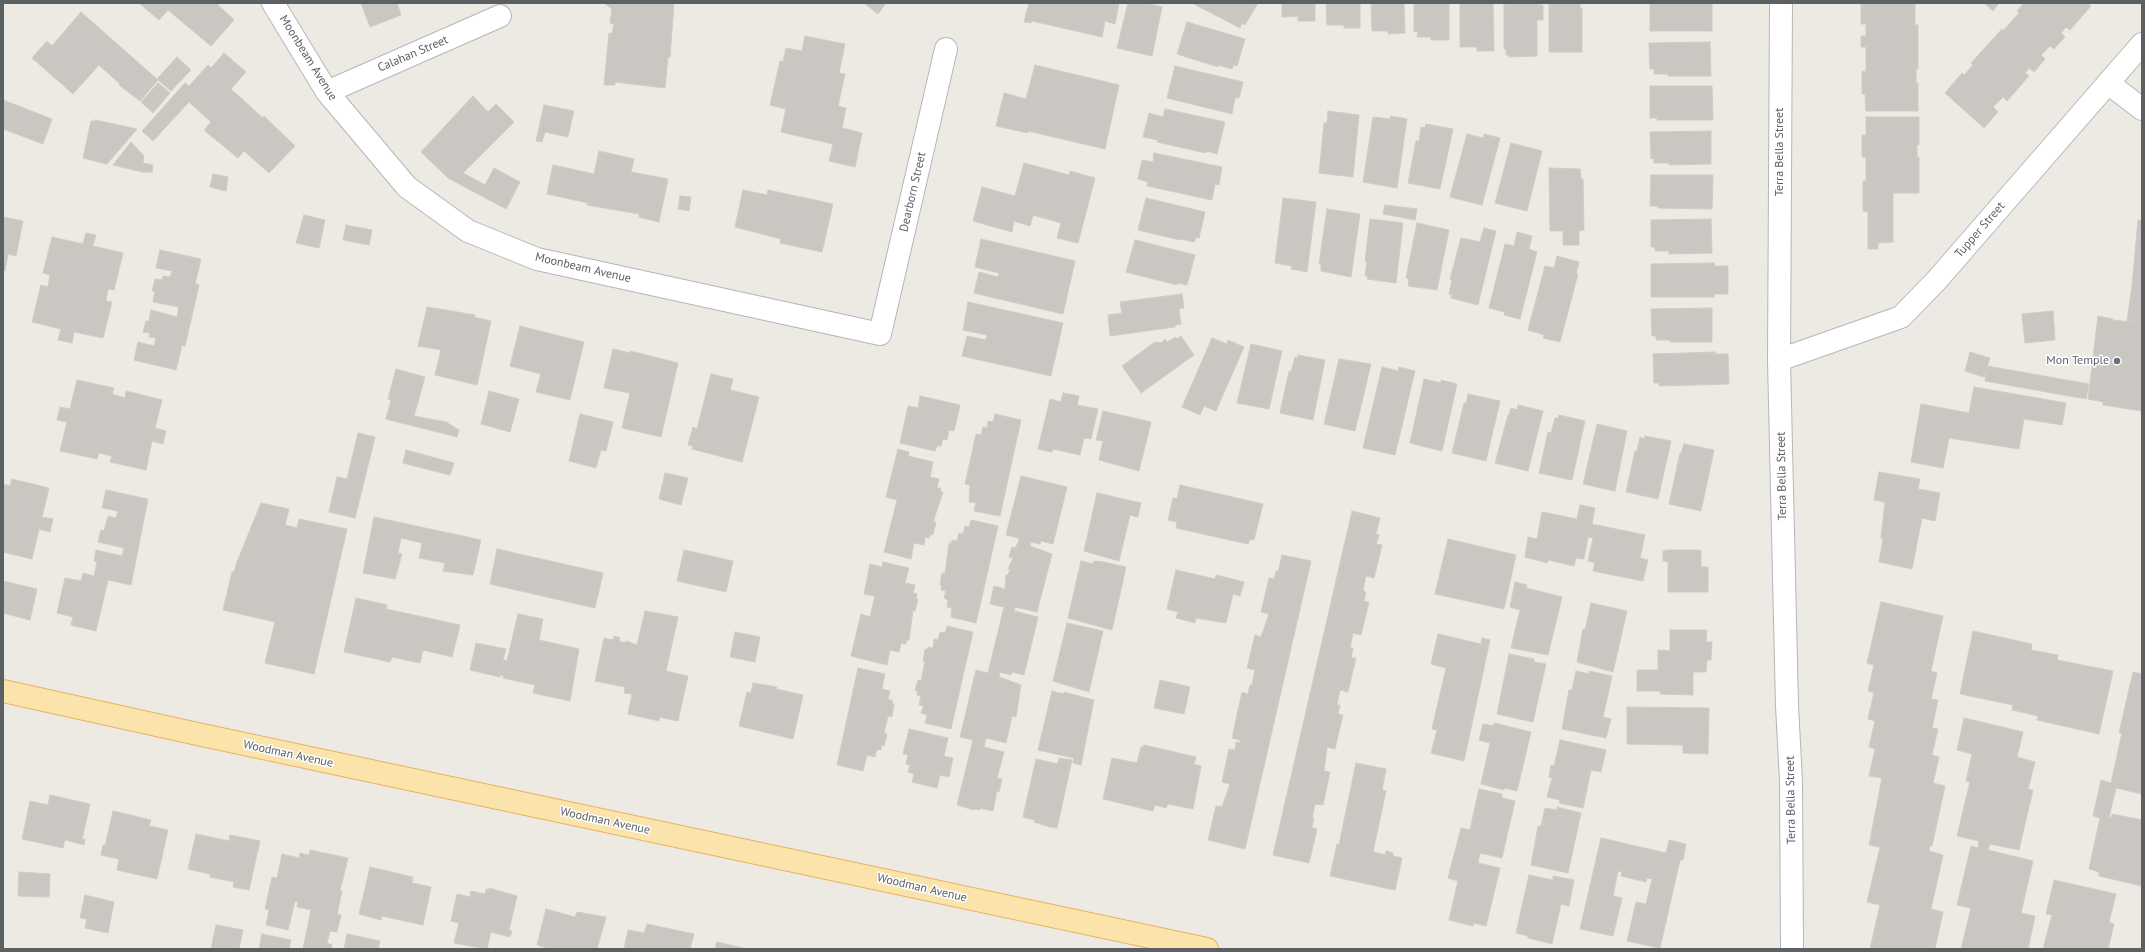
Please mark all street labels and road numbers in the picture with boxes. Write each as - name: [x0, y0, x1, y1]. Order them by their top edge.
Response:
- street label: Moonbeam Avenue: [276, 13, 340, 103]
- street label: Calahan Street: [376, 33, 450, 75]
- street label: Terra Bella Street: [1773, 108, 1787, 196]
- street label: Dearborn Street: [897, 151, 929, 233]
- street label: Tupper Street: [1952, 199, 2008, 261]
- street label: Moonbeam Avenue: [534, 250, 632, 286]
- street label: Terra Bella Street: [1774, 432, 1790, 520]
- street label: Woodman Avenue: [242, 737, 334, 771]
- street label: Terra Bella Street: [1783, 756, 1799, 844]
- street label: Woodman Avenue: [559, 804, 651, 838]
- street label: Woodman Avenue: [876, 871, 968, 905]

